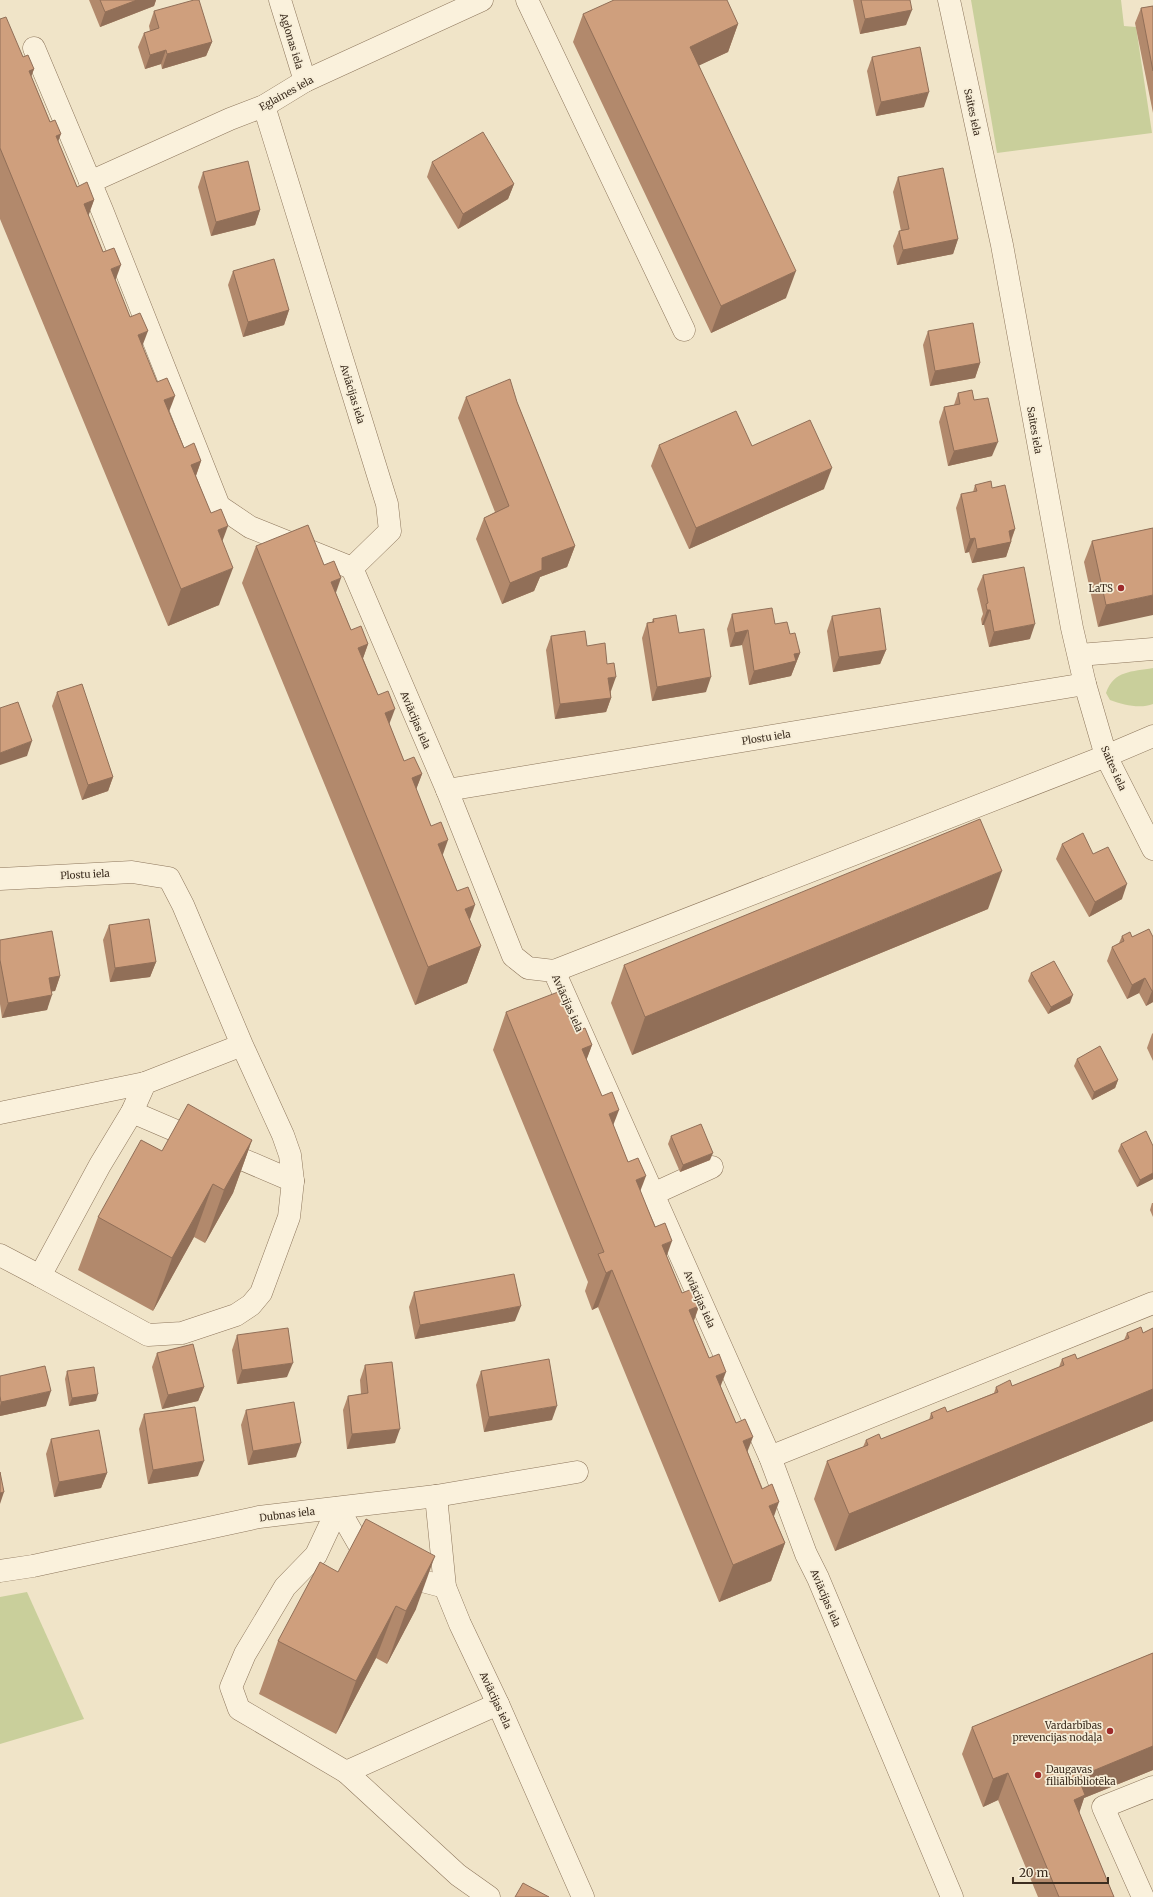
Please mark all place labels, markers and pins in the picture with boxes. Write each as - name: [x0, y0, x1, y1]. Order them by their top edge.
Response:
- place label: LaTS: [1089, 582, 1113, 595]
- marker: LaTS: [1116, 583, 1126, 593]
- place label: Vardarbības prevencijas nodaļa: [1012, 1719, 1103, 1744]
- marker: Vardarbības prevencijas nodaļa: [1105, 1726, 1115, 1736]
- place label: Daugavas filiālbibliotēka: [1046, 1763, 1116, 1788]
- marker: Daugavas filiālbibliotēka: [1033, 1770, 1043, 1780]

